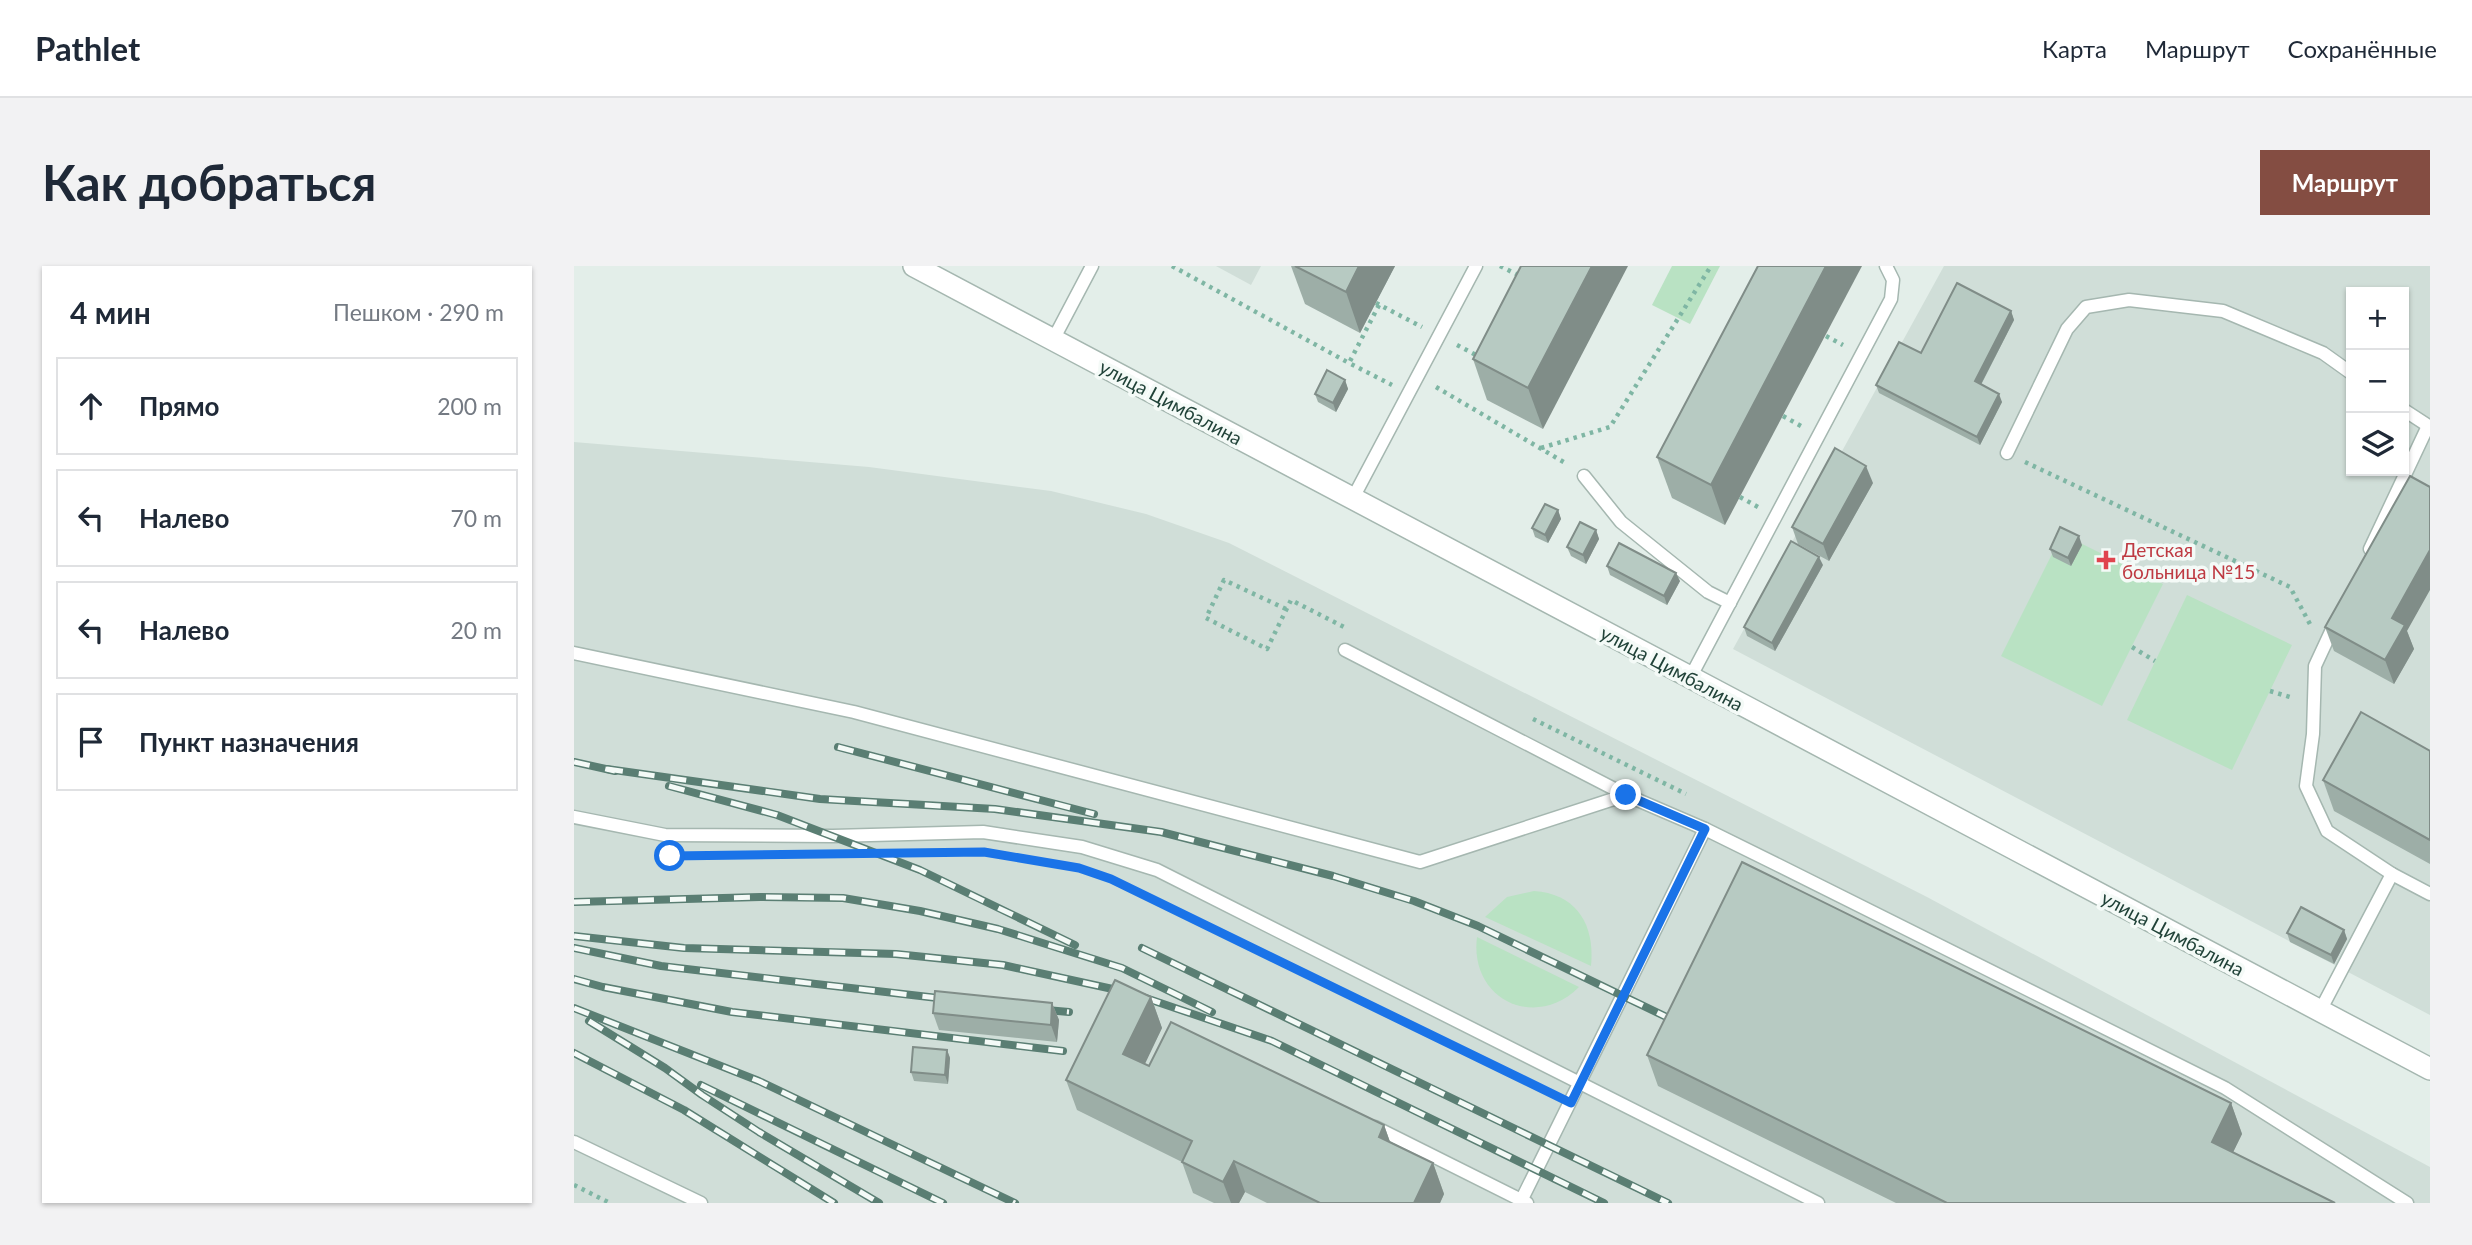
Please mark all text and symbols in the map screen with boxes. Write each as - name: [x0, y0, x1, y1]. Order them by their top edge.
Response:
- text: Pathlet: [35, 28, 140, 68]
- text: Карта: [2042, 34, 2107, 63]
- text: Маршрут: [2145, 34, 2250, 63]
- text: Сохранённые: [2288, 34, 2437, 63]
- button: Маршрут: [2260, 150, 2430, 215]
- text: Как добраться: [42, 153, 376, 211]
- map controls: [2346, 287, 2409, 476]
- button: +: [2346, 287, 2409, 350]
- text: 4 мин: [70, 294, 151, 330]
- text: Пешком · 290 m: [333, 298, 504, 326]
- button: −: [2346, 350, 2409, 413]
- street label: улица Цимбалина: [1096, 355, 1246, 449]
- icon: ahead: [72, 387, 110, 425]
- text: Прямо: [139, 390, 220, 422]
- text: 200 m: [437, 392, 502, 420]
- button: layers: [2346, 413, 2409, 476]
- icon: left: [72, 499, 110, 537]
- text: Налево: [139, 502, 229, 534]
- text: 70 m: [451, 504, 502, 532]
- place label: Детская больница №15: [2122, 538, 2255, 583]
- marker: Детская больница №15: [2096, 550, 2116, 570]
- icon: left: [72, 611, 110, 649]
- text: Налево: [139, 614, 229, 646]
- text: 20 m: [451, 616, 502, 644]
- street label: улица Цимбалина: [1597, 621, 1747, 715]
- icon: arrive: [72, 723, 110, 761]
- text: Пункт назначения: [139, 726, 359, 758]
- route end: [1610, 779, 1641, 810]
- route start: [654, 840, 685, 871]
- street label: улица Цимбалина: [2098, 886, 2248, 980]

